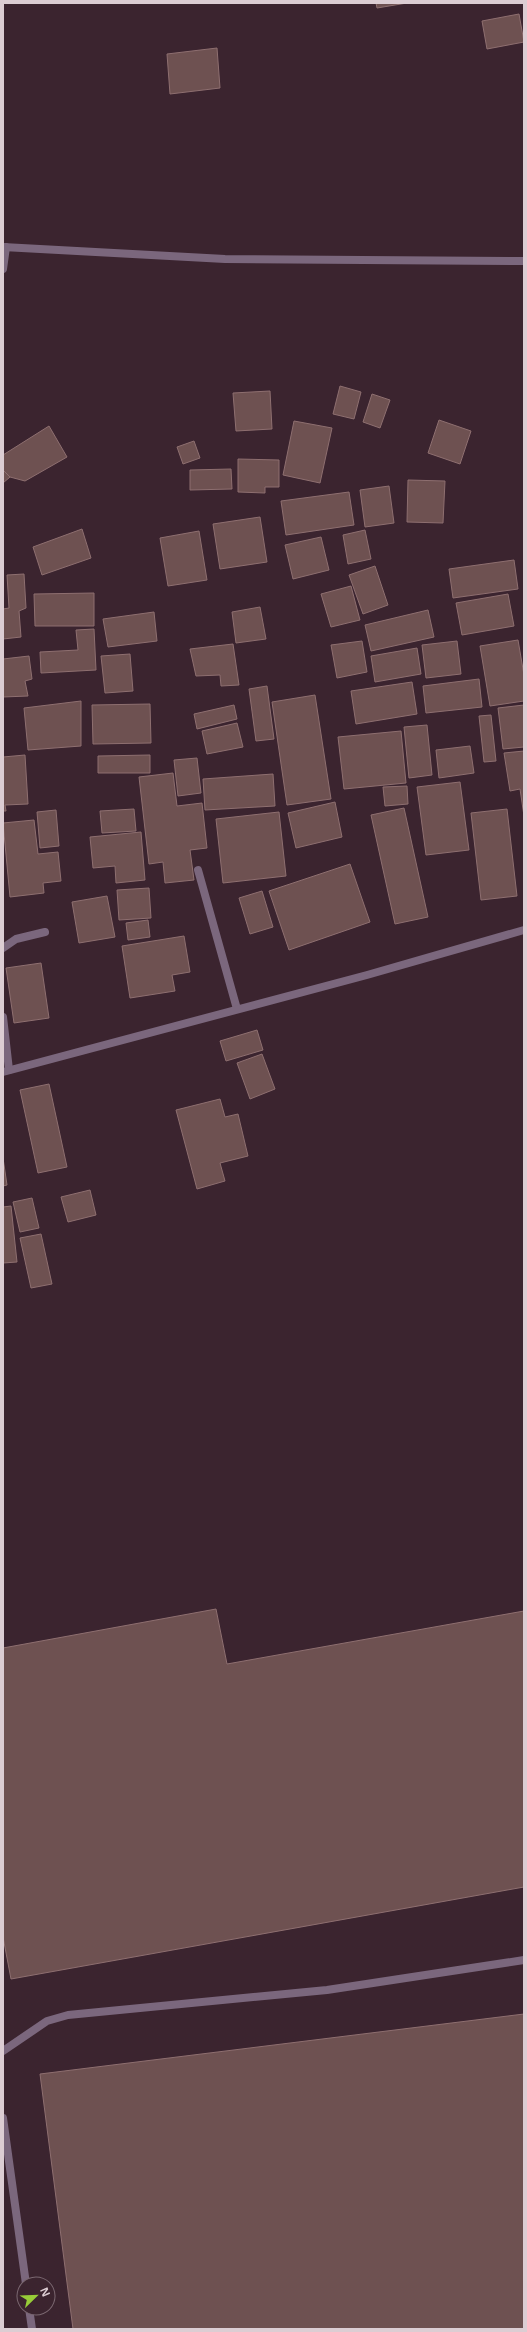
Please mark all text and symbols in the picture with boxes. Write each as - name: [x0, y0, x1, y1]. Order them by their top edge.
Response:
- north arrow: [16, 2276, 56, 2316]
- text: N: [37, 2285, 54, 2299]

